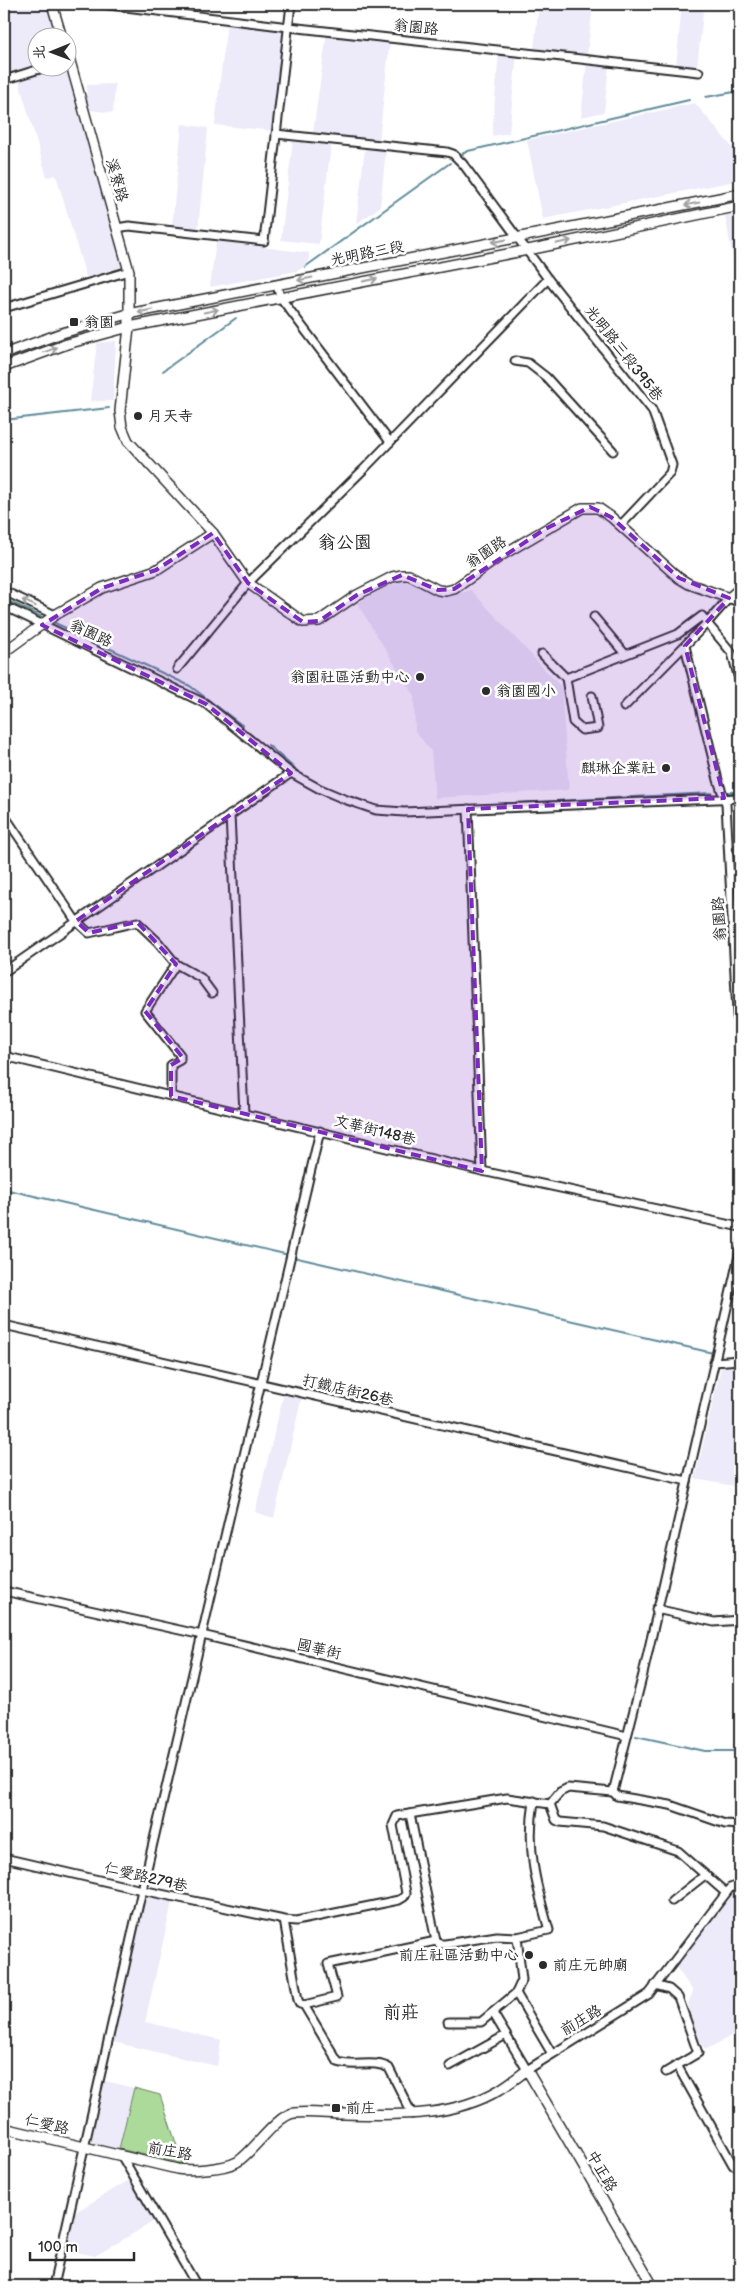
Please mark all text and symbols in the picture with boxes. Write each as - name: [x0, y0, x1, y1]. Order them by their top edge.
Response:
- street label: 翁園路: [393, 16, 439, 39]
- north arrow: [28, 28, 78, 78]
- text: 北: [31, 45, 48, 59]
- street label: 溪寮路: [101, 156, 132, 204]
- one-way arrow: [685, 200, 701, 209]
- street label: 光明路三段: [328, 237, 406, 270]
- one-way arrow: [491, 237, 507, 246]
- one-way arrow: [556, 237, 572, 247]
- one-way arrow: [297, 275, 313, 284]
- one-way arrow: [362, 275, 378, 284]
- street label: 光明路三段395巷: [580, 302, 667, 405]
- one-way arrow: [138, 306, 154, 316]
- one-way arrow: [203, 306, 219, 316]
- place label: 翁園: [84, 313, 114, 332]
- marker: 翁園: [68, 316, 80, 328]
- one-way arrow: [41, 345, 57, 354]
- place label: 月天寺: [148, 407, 193, 426]
- marker: 月天寺: [132, 410, 144, 422]
- district label: 翁公園: [318, 532, 372, 553]
- street label: 翁園路: [462, 532, 510, 573]
- one-way arrow: [22, 598, 37, 607]
- street label: 翁園路: [66, 615, 115, 652]
- place label: 翁園社區活動中心: [290, 668, 410, 687]
- marker: 翁園社區活動中心: [414, 671, 426, 683]
- place label: 翁園國小: [496, 682, 556, 701]
- marker: 翁園國小: [480, 685, 492, 697]
- place label: 麒琳企業社: [581, 759, 656, 778]
- marker: 麒琳企業社: [660, 762, 672, 774]
- street label: 翁園路: [709, 896, 730, 942]
- street label: 文華街148巷: [332, 1111, 418, 1150]
- street label: 打鐵店街26巷: [300, 1371, 395, 1410]
- street label: 國華街: [295, 1635, 343, 1664]
- street label: 仁愛路279巷: [102, 1859, 189, 1896]
- place label: 前庄社區活動中心: [399, 1946, 519, 1965]
- marker: 前庄社區活動中心: [523, 1949, 535, 1961]
- place label: 前庄元帥廟: [553, 1956, 628, 1975]
- marker: 前庄元帥廟: [537, 1959, 549, 1971]
- street label: 前庄路: [557, 2001, 605, 2040]
- district label: 前莊: [383, 2002, 419, 2023]
- place label: 前庄: [346, 2099, 376, 2118]
- marker: 前庄: [330, 2102, 342, 2114]
- street label: 仁愛路: [23, 2110, 71, 2139]
- street label: 前庄路: [146, 2138, 194, 2165]
- street label: 中正路: [582, 2147, 621, 2195]
- scale bar: [30, 2230, 134, 2262]
- text: 100 m: [38, 2238, 78, 2257]

